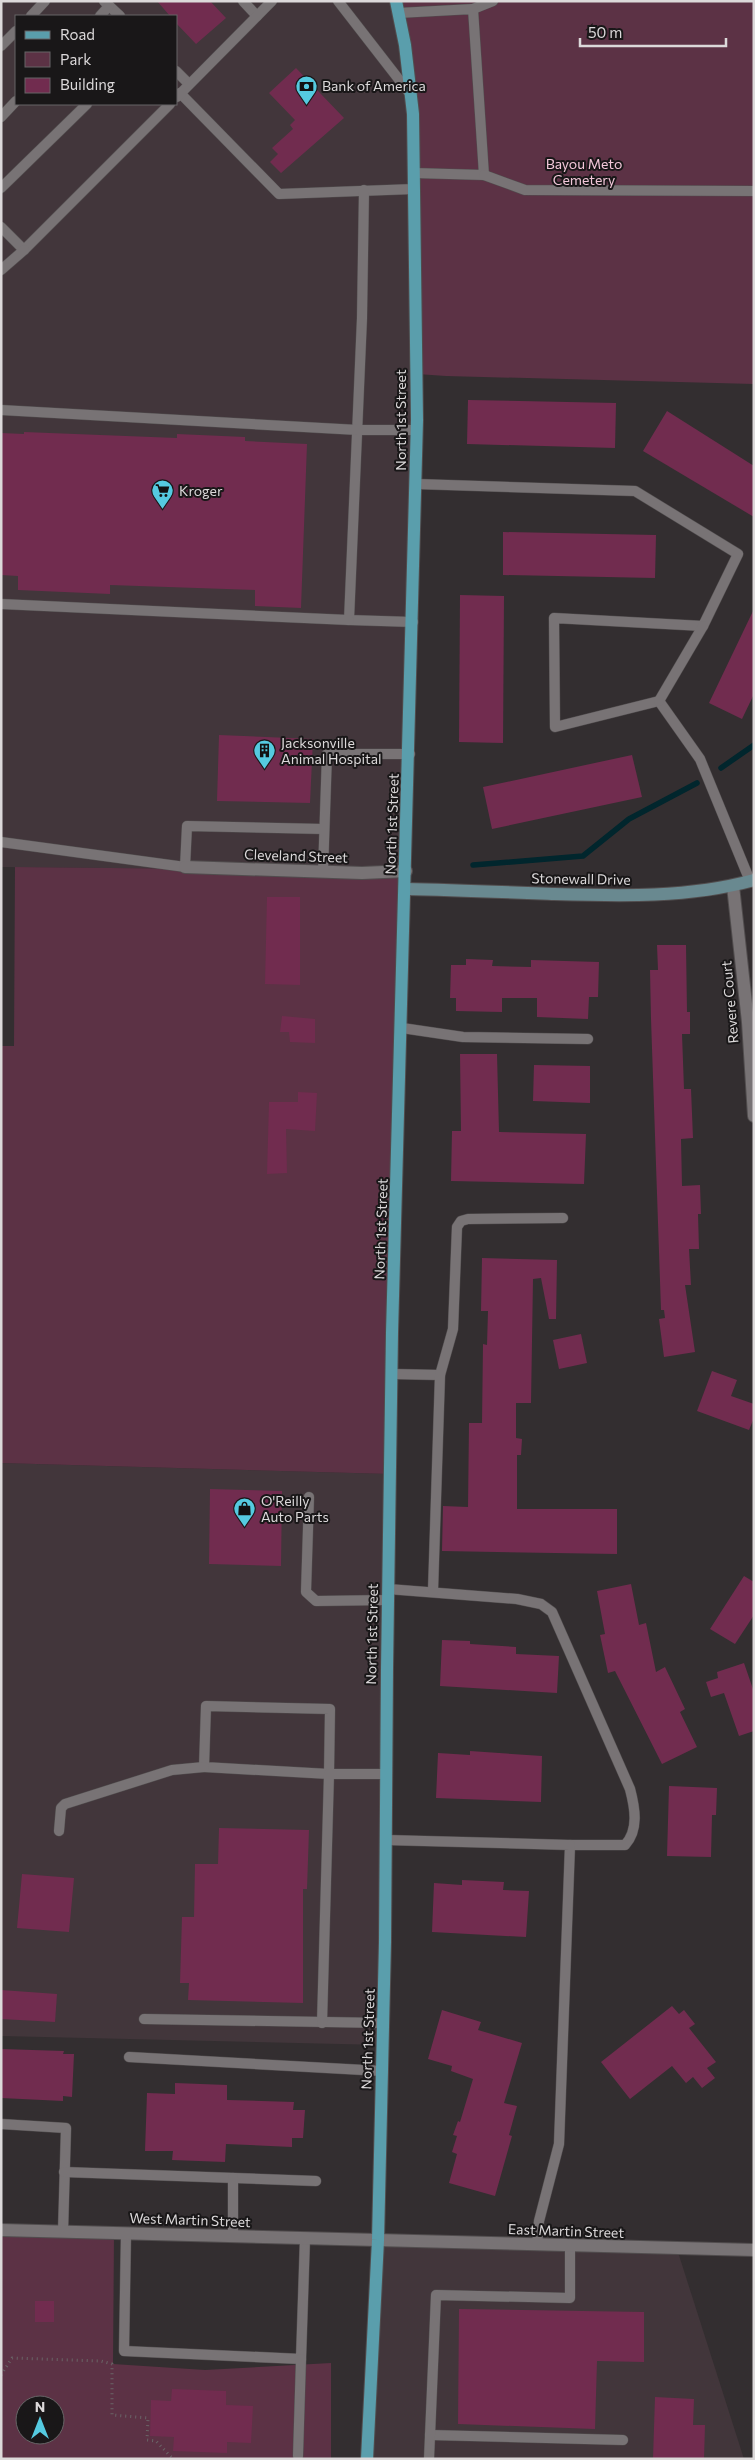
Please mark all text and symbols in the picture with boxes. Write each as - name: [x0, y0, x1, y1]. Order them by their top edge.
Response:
- legend: [15, 15, 178, 105]
- scale bar: [580, 15, 726, 47]
- text: 50 m: [588, 23, 622, 41]
- text: Road: [60, 25, 95, 43]
- text: Park: [60, 50, 91, 68]
- bank icon: Bank of America: [294, 74, 318, 105]
- text: Building: [60, 75, 115, 93]
- place label: Bank of America: [322, 77, 426, 94]
- park label: Bayou Meto Cemetery: [546, 155, 622, 188]
- street label: North 1st Street: [392, 369, 409, 471]
- supermarket icon: Kroger: [151, 479, 175, 510]
- place label: Kroger: [179, 482, 223, 499]
- place label: Jacksonville Animal Hospital: [281, 734, 382, 767]
- building icon: Jacksonville Animal Hospital: [253, 739, 277, 770]
- street label: North 1st Street: [381, 773, 402, 875]
- street label: Cleveland Street: [244, 845, 348, 866]
- street label: Stonewall Drive: [531, 869, 631, 888]
- street label: Revere Court: [717, 960, 742, 1044]
- street label: North 1st Street: [370, 1178, 391, 1280]
- place label: O'Reilly Auto Parts: [261, 1492, 329, 1525]
- shop icon: O'Reilly Auto Parts: [233, 1497, 257, 1528]
- street label: North 1st Street: [362, 1583, 381, 1685]
- street label: North 1st Street: [357, 1988, 378, 2090]
- street label: West Martin Street: [129, 2209, 251, 2230]
- street label: East Martin Street: [508, 2220, 625, 2241]
- north arrow: [15, 2395, 65, 2445]
- text: N: [35, 2398, 45, 2415]

